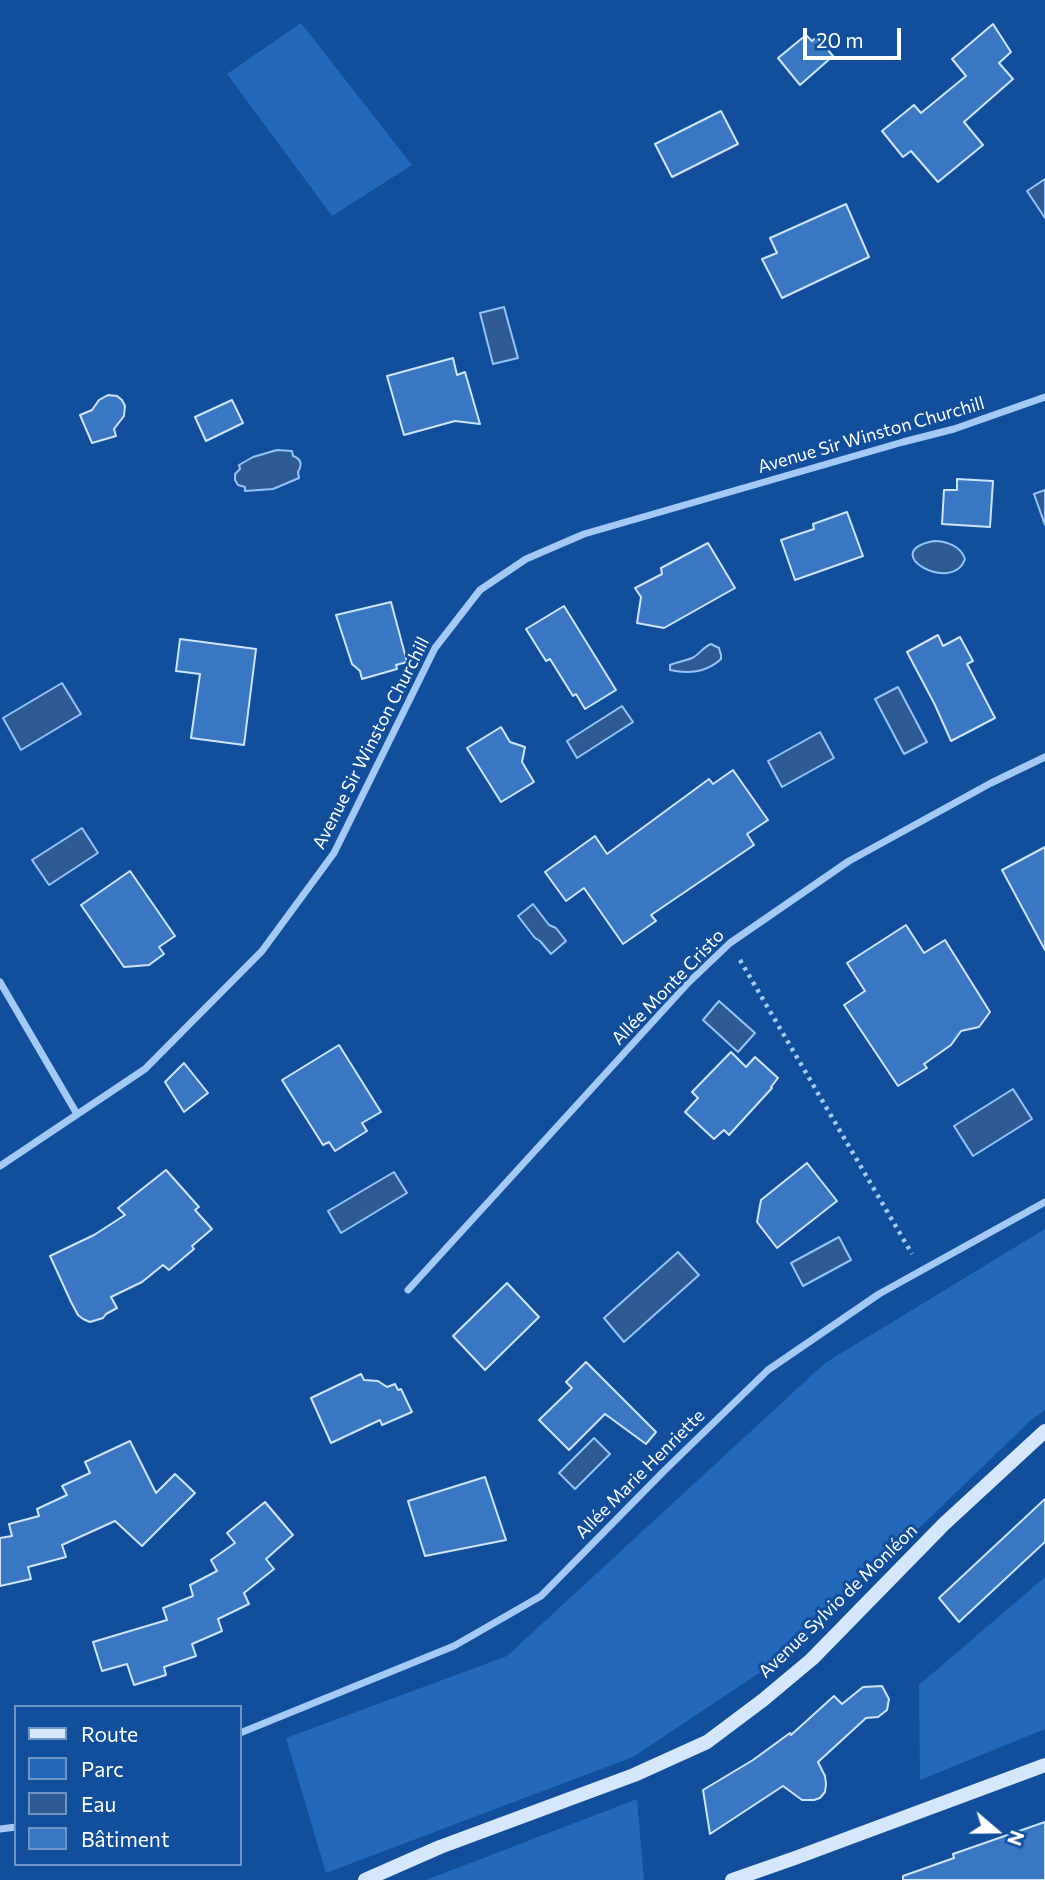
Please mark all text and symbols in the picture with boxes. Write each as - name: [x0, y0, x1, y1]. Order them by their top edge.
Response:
- scale bar: [807, 14, 905, 58]
- text: 20 m: [816, 27, 864, 52]
- street label: Avenue Sir Winston Churchill: [755, 392, 987, 478]
- street label: Avenue Sir Winston Churchill: [308, 633, 434, 853]
- street label: Allée Monte Cristo: [607, 925, 729, 1049]
- street label: Allée Marie Henriette: [571, 1405, 709, 1543]
- street label: Avenue Sylvio de Monléon: [754, 1520, 922, 1682]
- legend: [14, 1705, 242, 1866]
- text: Route: [81, 1721, 138, 1746]
- text: Parc: [81, 1756, 124, 1781]
- text: Eau: [81, 1791, 116, 1816]
- north arrow: [961, 1796, 1031, 1866]
- text: Bâtiment: [81, 1826, 170, 1851]
- text: N: [1003, 1828, 1029, 1849]

